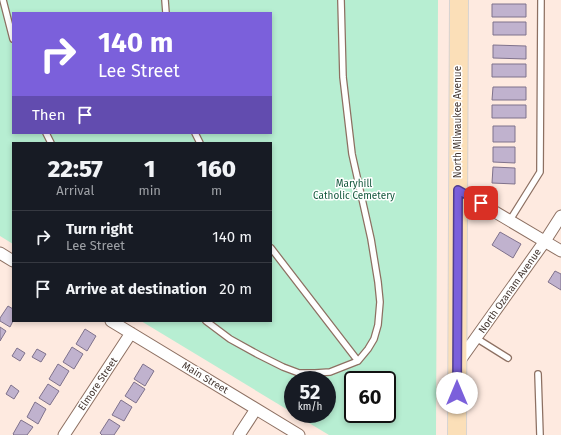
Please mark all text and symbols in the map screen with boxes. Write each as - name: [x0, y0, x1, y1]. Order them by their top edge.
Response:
- text: 140 m: [98, 26, 174, 59]
- icon: right: [32, 28, 84, 80]
- text: Lee Street: [98, 60, 180, 82]
- street label: North Milwaukee Avenue: [452, 66, 464, 178]
- icon: arrive: [74, 104, 96, 126]
- text: Then: [32, 106, 66, 124]
- text: 22:57: [48, 155, 103, 183]
- text: 1: [144, 155, 155, 183]
- text: 160: [197, 155, 236, 183]
- park label: Maryhill Catholic Cemetery: [313, 178, 395, 202]
- text: Arrival: [56, 183, 94, 198]
- text: min: [139, 183, 161, 198]
- text: m: [211, 183, 222, 198]
- pin: [464, 186, 498, 220]
- icon: arrive: [470, 192, 492, 214]
- text: Turn right: [66, 220, 133, 238]
- icon: right: [32, 226, 54, 248]
- text: 140 m: [212, 228, 252, 246]
- text: Lee Street: [66, 238, 125, 253]
- street label: North Ozanam Avenue: [476, 246, 544, 336]
- icon: arrive: [32, 278, 54, 300]
- text: Arrive at destination: [66, 280, 207, 298]
- text: 20 m: [219, 280, 252, 298]
- street label: Elmore Street: [76, 355, 120, 413]
- street label: Main Street: [180, 360, 231, 397]
- speed limit sign: 60: [344, 371, 396, 423]
- position arrow: [436, 372, 478, 414]
- text: 52: [300, 380, 320, 404]
- text: km/h: [298, 401, 322, 413]

